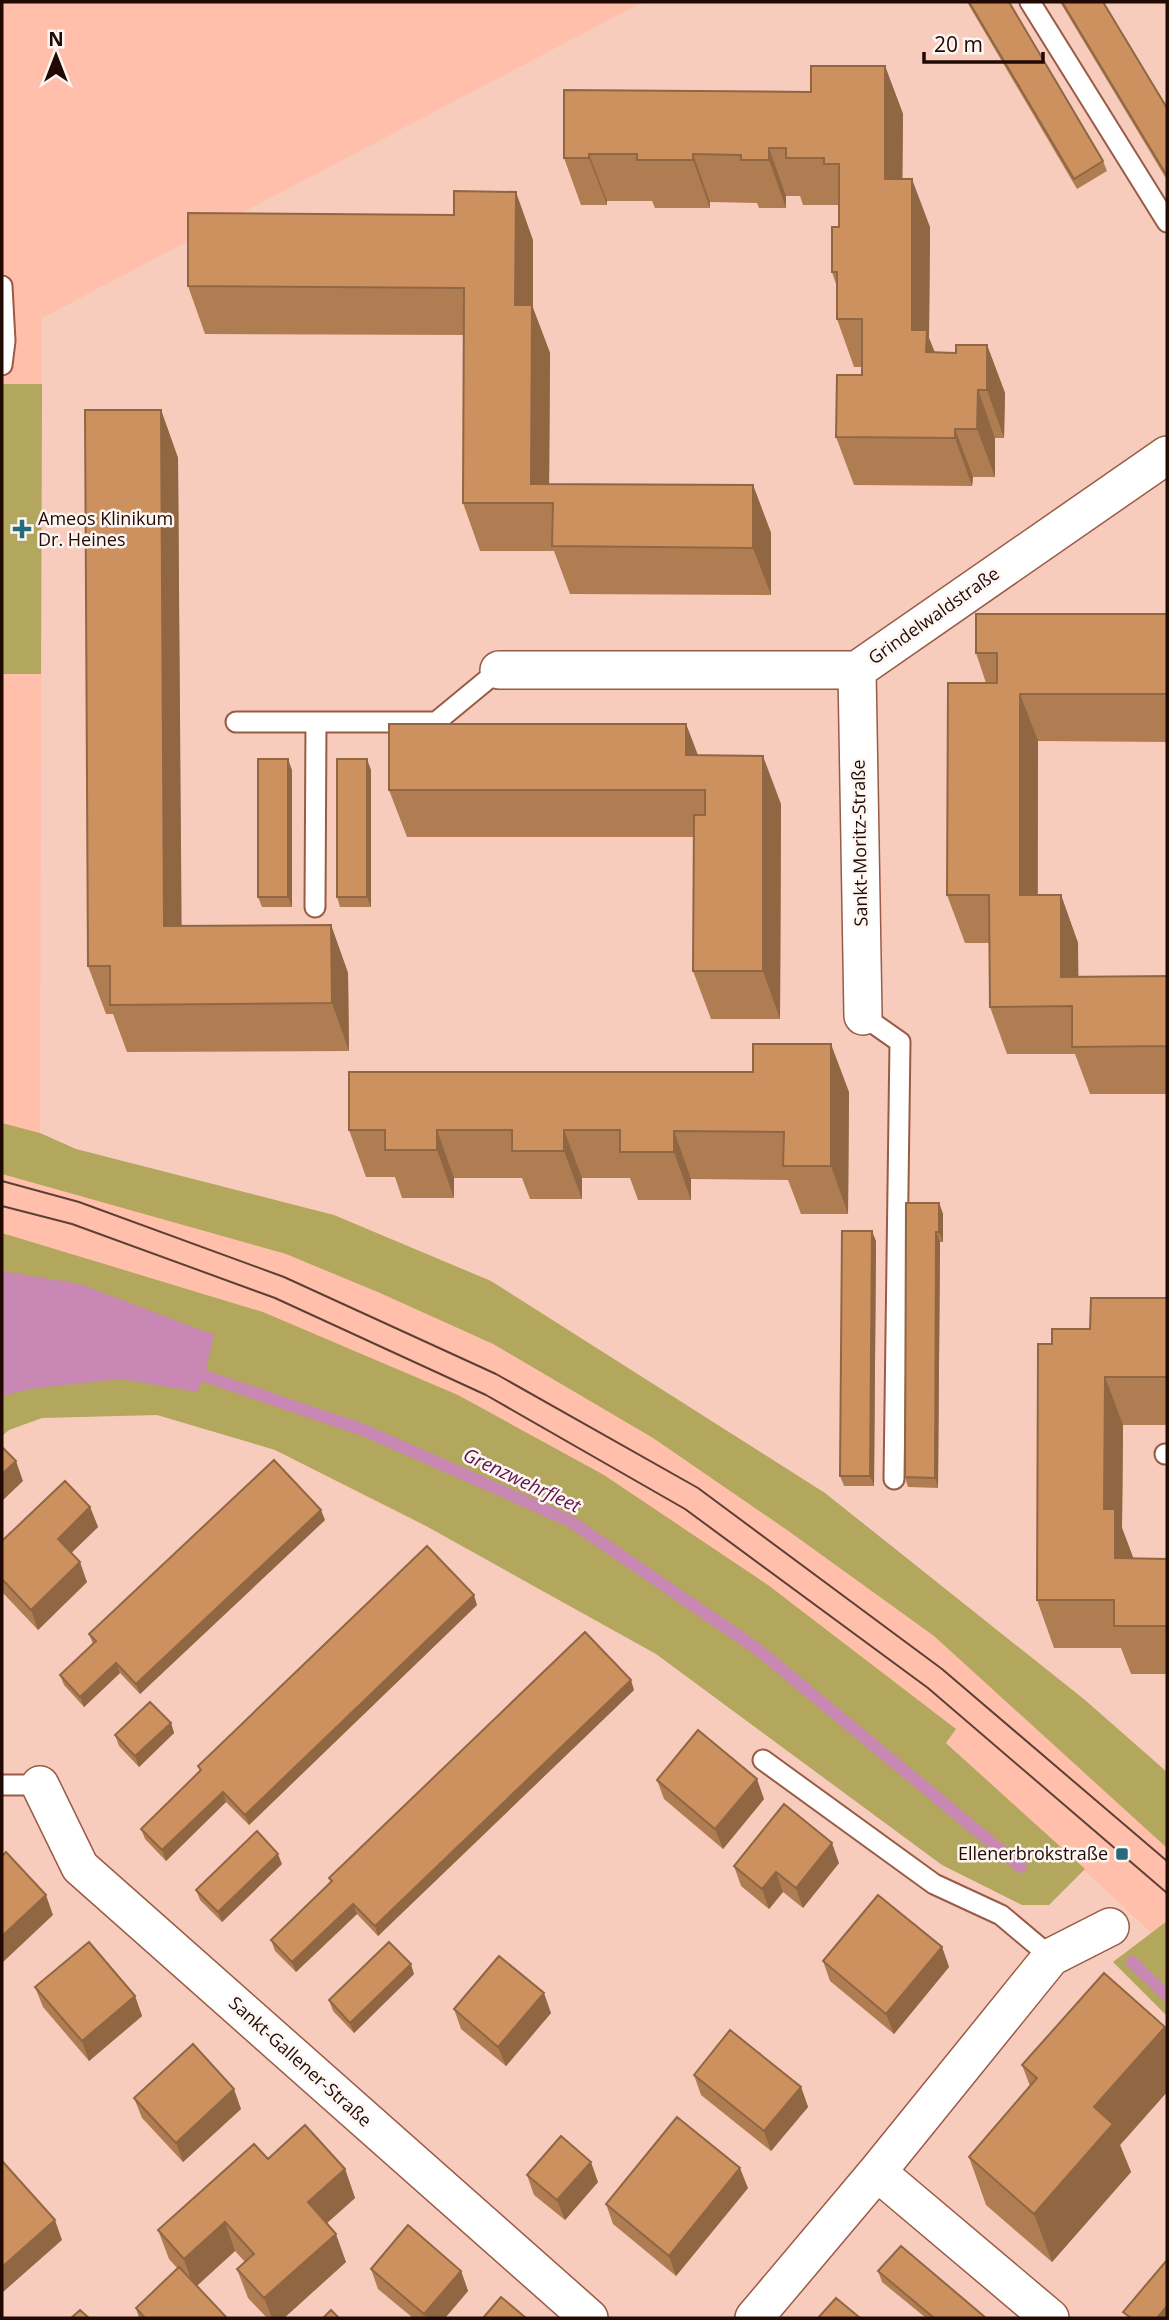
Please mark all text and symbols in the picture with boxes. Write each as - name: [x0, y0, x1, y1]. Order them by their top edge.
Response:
- north arrow: [21, 21, 91, 91]
- scale bar: [924, 21, 1043, 65]
- text: N: [48, 26, 64, 52]
- text: 20 m: [934, 30, 983, 58]
- place label: Ameos Klinikum Dr. Heines: [38, 506, 173, 551]
- marker: Ameos Klinikum Dr. Heines: [12, 519, 32, 539]
- street label: Grindelwaldstraße: [863, 561, 1004, 669]
- street label: Sankt-Moritz-Straße: [846, 759, 872, 927]
- water label: Grenzwehrfleet: [459, 1441, 586, 1519]
- place label: Ellenerbrokstraße: [958, 1841, 1108, 1865]
- marker: Ellenerbrokstraße: [1114, 1846, 1130, 1862]
- street label: Sankt-Gallener-Straße: [224, 1991, 377, 2132]

